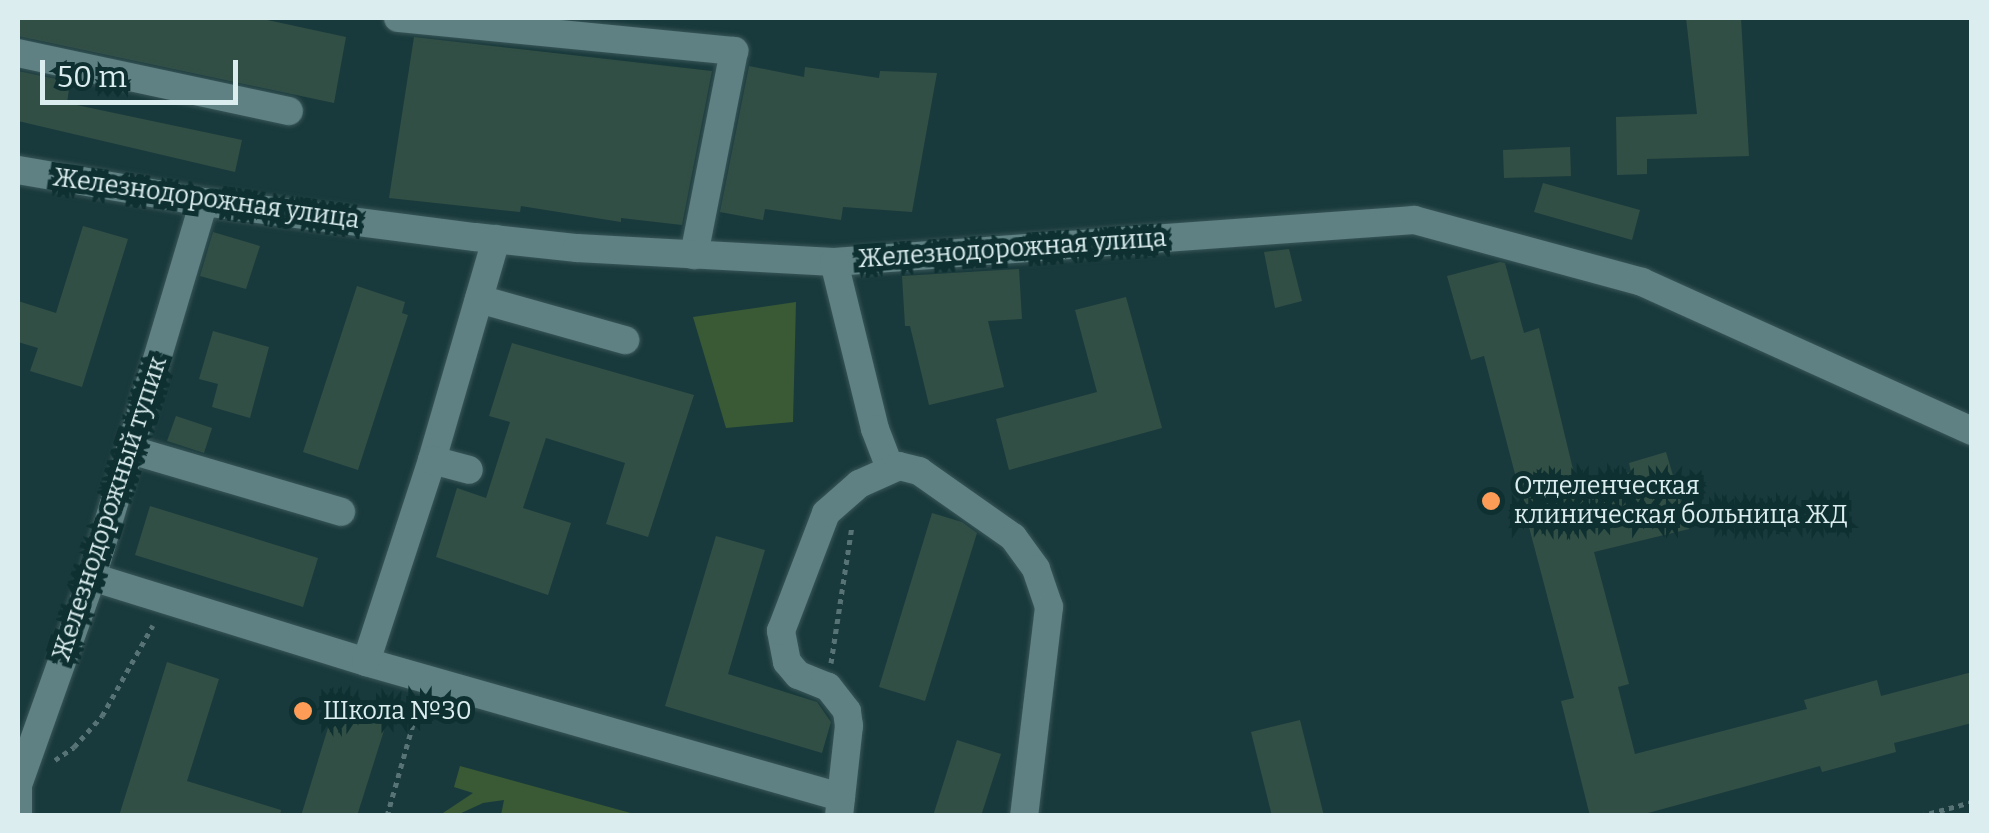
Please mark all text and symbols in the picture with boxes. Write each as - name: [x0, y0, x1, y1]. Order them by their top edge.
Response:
- scale bar: [45, 40, 242, 102]
- text: 50 m: [57, 59, 127, 95]
- street label: Железнодорожная улица: [51, 163, 361, 235]
- street label: Железнодорожная улица: [857, 223, 1167, 275]
- street label: Железнодорожный тупик: [47, 353, 173, 665]
- place label: Отделенческая клиническая больница ЖД: [1514, 472, 1848, 531]
- marker: Отделенческая клиническая больница ЖД: [1478, 488, 1504, 514]
- place label: Школа №30: [323, 696, 472, 726]
- marker: Школа №30: [292, 700, 314, 722]

